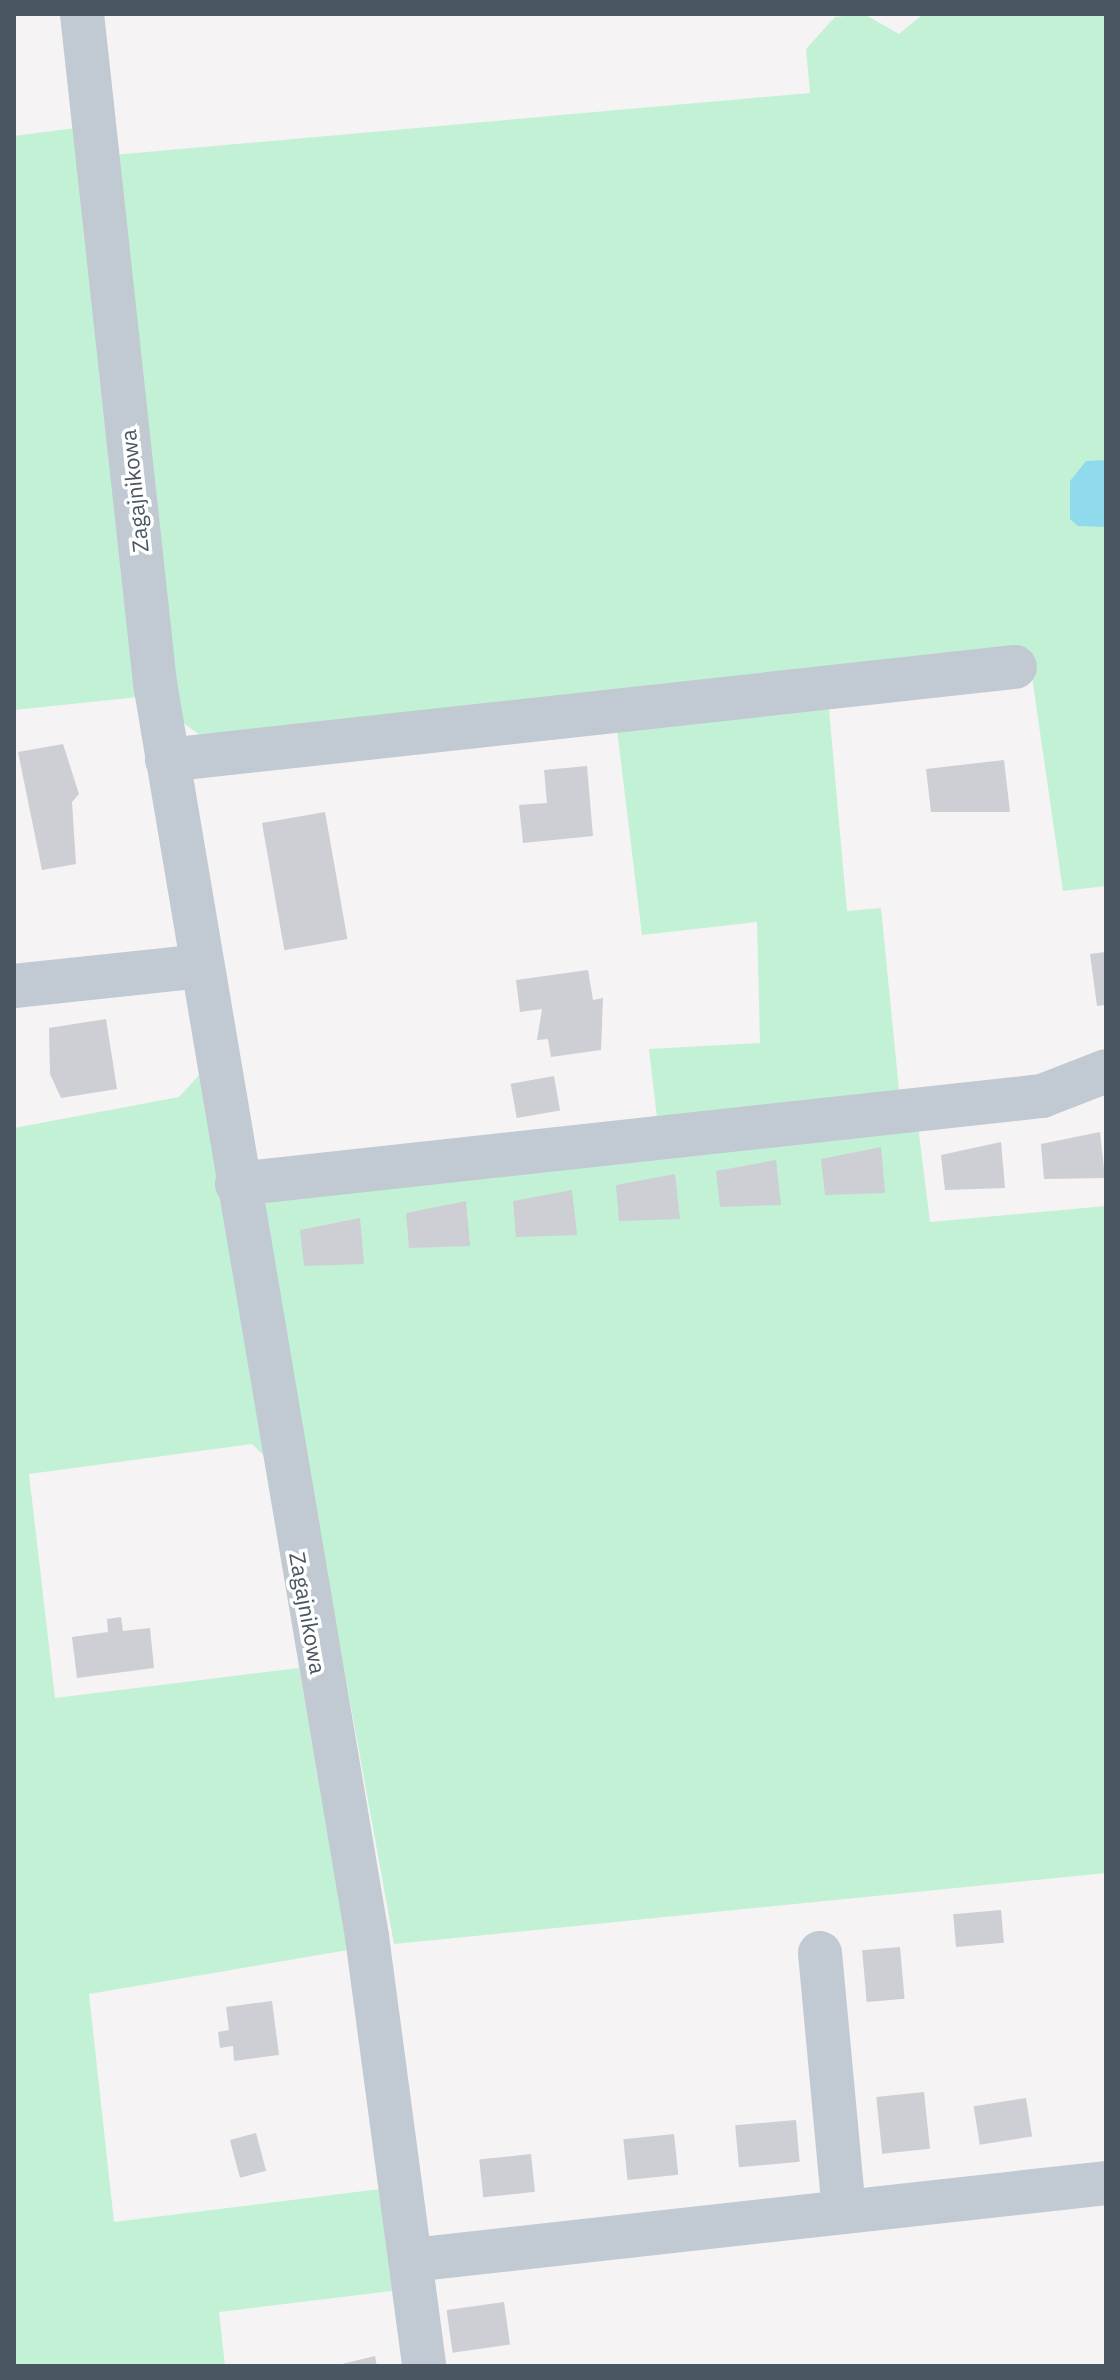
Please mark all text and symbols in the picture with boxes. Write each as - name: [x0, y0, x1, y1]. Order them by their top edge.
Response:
- street label: Zagajnikowa: [114, 428, 154, 554]
- street label: Zagajnikowa: [284, 1550, 332, 1676]

